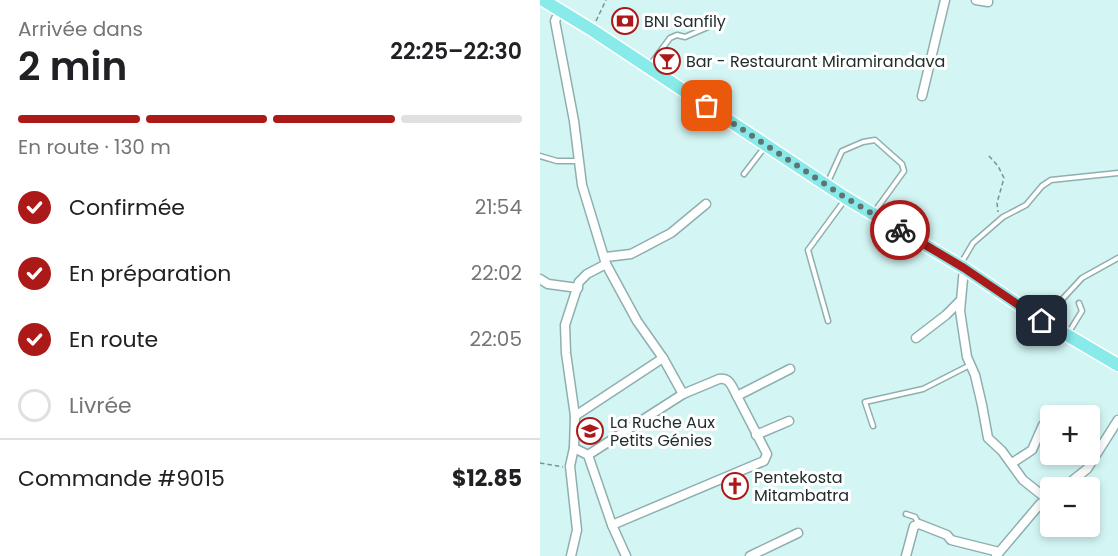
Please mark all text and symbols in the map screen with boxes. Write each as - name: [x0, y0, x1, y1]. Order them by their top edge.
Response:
- bank icon: BNI Sanfily: [610, 6, 640, 36]
- place label: BNI Sanfily: [644, 10, 726, 33]
- text: Arrivée dans: [18, 15, 143, 43]
- text: 22:25–22:30: [390, 36, 522, 67]
- text: 2 min: [18, 39, 127, 94]
- bar icon: Bar - Restaurant Miramirandava: [652, 46, 682, 76]
- place label: Bar - Restaurant Miramirandava: [686, 50, 945, 73]
- pin: [681, 80, 732, 131]
- icon: bag: [690, 89, 723, 122]
- text: En route · 130 m: [18, 133, 171, 161]
- icon: check: [18, 191, 51, 224]
- text: Confirmée: [69, 192, 185, 223]
- text: 21:54: [475, 193, 522, 221]
- courier: [870, 200, 930, 260]
- icon: bike: [884, 214, 917, 247]
- icon: check: [18, 257, 51, 290]
- text: En préparation: [69, 258, 231, 289]
- text: 22:02: [471, 259, 522, 287]
- pin: [1016, 295, 1067, 346]
- icon: home: [1025, 304, 1058, 337]
- icon: check: [18, 323, 51, 356]
- text: En route: [69, 324, 158, 355]
- text: 22:05: [470, 325, 522, 353]
- text: Livrée: [69, 390, 132, 421]
- map controls: [1040, 405, 1100, 537]
- button: +: [1040, 405, 1100, 465]
- place label: La Ruche Aux Petits Génies: [610, 411, 715, 452]
- school or university icon: La Ruche Aux Petits Génies: [575, 416, 605, 446]
- text: Commande #9015: [18, 463, 225, 494]
- text: $12.85: [452, 463, 522, 494]
- place label: Pentekosta Mitambatra: [754, 466, 849, 507]
- church icon: Pentekosta Mitambatra: [720, 471, 750, 501]
- button: −: [1040, 477, 1100, 537]

